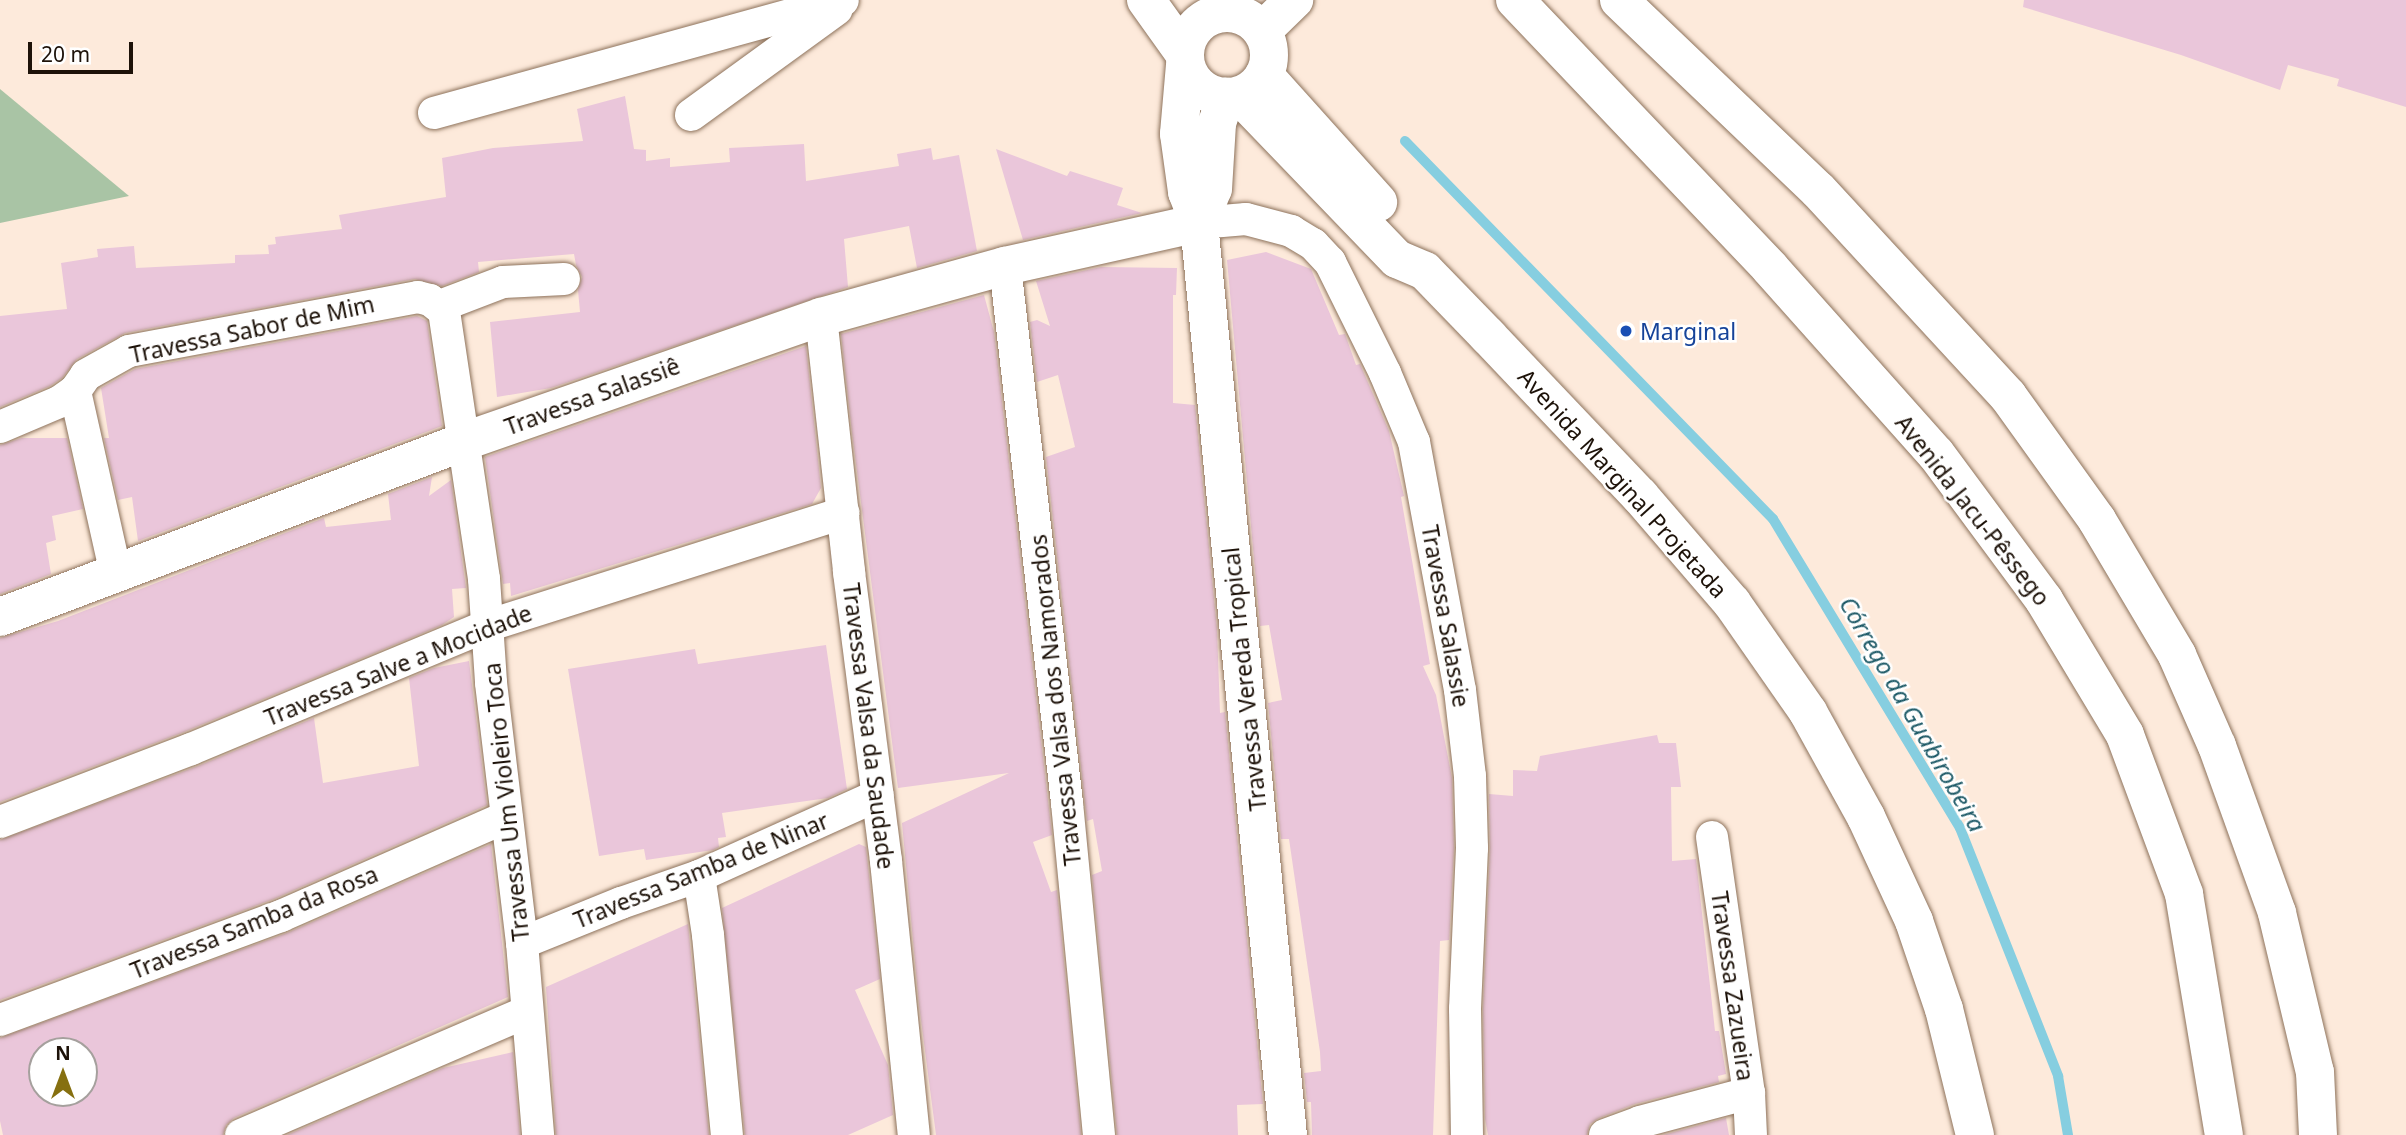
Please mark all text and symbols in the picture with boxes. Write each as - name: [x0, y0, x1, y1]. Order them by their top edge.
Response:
- scale bar: [32, 28, 136, 72]
- text: 20 m: [41, 40, 90, 68]
- street label: Travessa Sabor de Mim: [127, 290, 377, 368]
- place label: Marginal: [1640, 317, 1736, 345]
- marker: Marginal: [1618, 323, 1634, 339]
- street label: Travessa Salassiê: [501, 351, 683, 441]
- street label: Avenida Marginal Projetada: [1513, 363, 1733, 603]
- street label: Avenida Jacu-Pêssego: [1890, 409, 2056, 611]
- street label: Travessa Salassie: [1416, 523, 1476, 709]
- street label: Travessa Valsa dos Namorados: [1024, 533, 1086, 867]
- street label: Travessa Vereda Tropical: [1216, 546, 1272, 812]
- street label: Travessa Valsa da Saudade: [838, 581, 900, 871]
- water label: Córrego da Guabirobeira: [1834, 591, 1992, 837]
- street label: Travessa Salve a Mocidade: [260, 599, 536, 731]
- street label: Travessa Um Violeiro Toca: [478, 661, 534, 943]
- street label: Travessa Samba de Ninar: [570, 806, 832, 934]
- street label: Travessa Samba da Rosa: [126, 860, 382, 984]
- street label: Travessa Zazueira: [1706, 889, 1760, 1083]
- north arrow: [28, 1037, 98, 1107]
- text: N: [55, 1040, 71, 1066]

